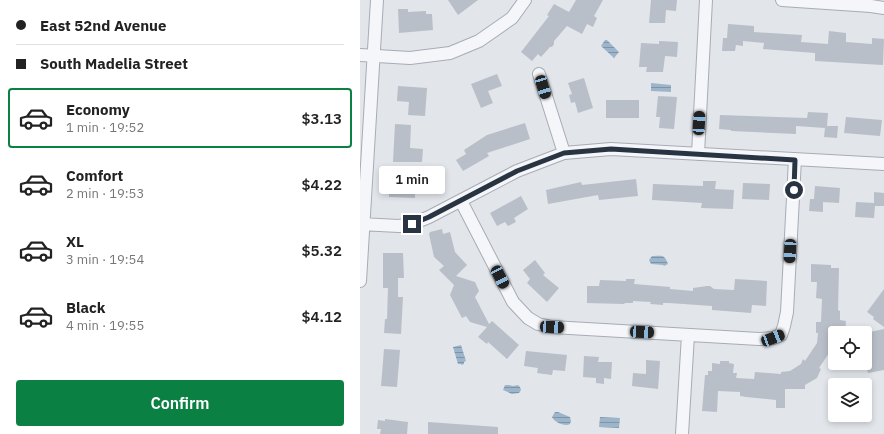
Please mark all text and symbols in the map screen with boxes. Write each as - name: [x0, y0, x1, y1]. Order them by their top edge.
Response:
- text: East 52nd Avenue: [40, 16, 166, 35]
- text: South Madelia Street: [40, 54, 188, 73]
- car: [534, 74, 552, 100]
- icon: car: [18, 100, 54, 136]
- text: Economy: [66, 100, 130, 119]
- text: $3.13: [302, 109, 342, 128]
- car: [692, 111, 706, 135]
- text: 1 min · 19:52: [66, 119, 144, 136]
- icon: car: [18, 166, 54, 202]
- text: Comfort: [66, 166, 123, 185]
- callout: 1 min: [379, 166, 445, 194]
- text: 1 min: [395, 171, 429, 188]
- text: $4.22: [302, 175, 342, 194]
- route start: [785, 181, 803, 199]
- text: 2 min · 19:53: [66, 185, 144, 202]
- route end: [403, 215, 421, 233]
- icon: car: [18, 232, 54, 268]
- text: XL: [66, 232, 84, 251]
- car: [783, 239, 797, 263]
- text: $5.32: [302, 241, 342, 260]
- text: 3 min · 19:54: [66, 251, 144, 268]
- car: [489, 264, 511, 290]
- icon: car: [18, 298, 54, 334]
- text: Black: [66, 298, 106, 317]
- text: $4.12: [302, 307, 342, 326]
- text: 4 min · 19:55: [66, 317, 144, 334]
- car: [540, 320, 564, 334]
- car: [630, 325, 654, 339]
- map controls: [828, 326, 872, 422]
- button: locate: [828, 326, 872, 370]
- car: [760, 328, 786, 348]
- button: layers: [828, 378, 872, 422]
- button: Confirm: [16, 380, 344, 426]

